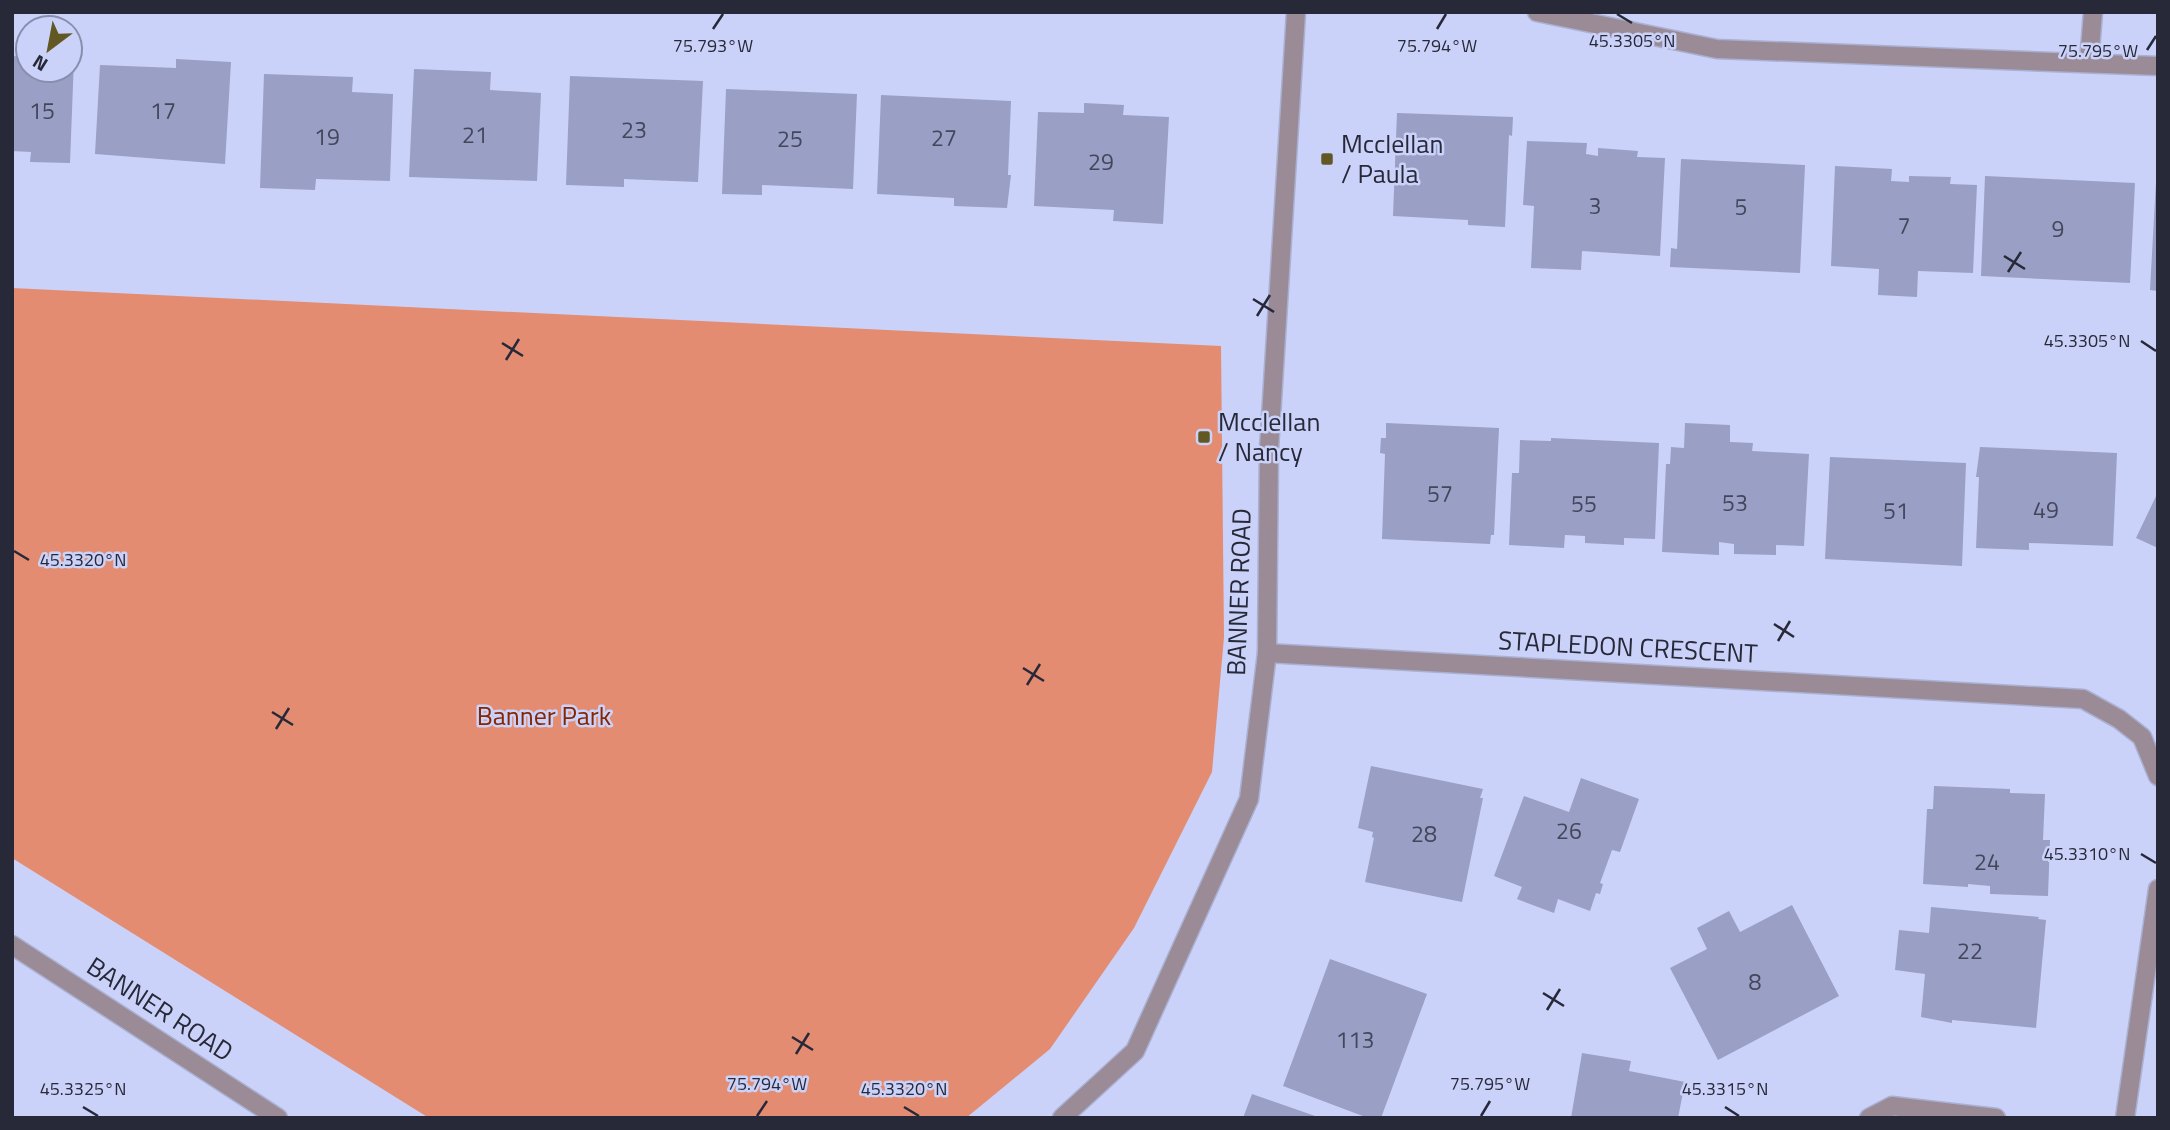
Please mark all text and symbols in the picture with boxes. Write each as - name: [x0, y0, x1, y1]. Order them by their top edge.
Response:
- north arrow: [14, 14, 84, 84]
- text: 45.3305°N: [1589, 27, 1675, 54]
- text: 75.793°W: [673, 32, 753, 59]
- text: 75.794°W: [1397, 32, 1477, 59]
- text: 75.795°W: [2058, 37, 2138, 64]
- text: N: [26, 48, 53, 80]
- house number: 15: [29, 93, 55, 128]
- house number: 17: [150, 93, 176, 128]
- house number: 23: [621, 112, 647, 147]
- house number: 21: [462, 117, 488, 152]
- house number: 19: [314, 119, 340, 154]
- house number: 27: [931, 120, 957, 155]
- house number: 25: [777, 121, 803, 156]
- place label: Mcclellan / Paula: [1341, 124, 1443, 193]
- house number: 29: [1088, 144, 1114, 179]
- marker: Mcclellan / Paula: [1319, 151, 1335, 167]
- house number: 3: [1589, 188, 1601, 223]
- house number: 5: [1735, 189, 1747, 224]
- house number: 7: [1898, 208, 1910, 243]
- house number: 9: [2052, 211, 2064, 246]
- text: 45.3305°N: [2044, 327, 2130, 354]
- place label: Mcclellan / Nancy: [1218, 402, 1320, 471]
- marker: Mcclellan / Nancy: [1196, 429, 1212, 445]
- house number: 57: [1427, 476, 1453, 511]
- house number: 53: [1722, 485, 1748, 520]
- house number: 55: [1571, 486, 1597, 521]
- house number: 49: [2033, 492, 2059, 527]
- house number: 51: [1883, 493, 1909, 528]
- street label: BANNER ROAD: [1216, 508, 1261, 676]
- text: 45.3320°N: [40, 546, 126, 573]
- street label: STAPLEDON CRESCENT: [1497, 620, 1759, 673]
- park label: Banner Park: [477, 696, 611, 735]
- house number: 26: [1556, 813, 1582, 848]
- house number: 28: [1411, 816, 1437, 851]
- text: 45.3310°N: [2044, 840, 2130, 867]
- house number: 24: [1974, 844, 2000, 879]
- house number: 22: [1957, 933, 1983, 968]
- street label: BANNER ROAD: [79, 947, 241, 1071]
- house number: 8: [1749, 964, 1762, 999]
- house number: 113: [1336, 1022, 1374, 1057]
- text: 75.794°W: [727, 1070, 807, 1097]
- text: 75.795°W: [1450, 1070, 1530, 1097]
- text: 45.3325°N: [40, 1075, 126, 1102]
- text: 45.3320°N: [861, 1075, 947, 1102]
- text: 45.3315°N: [1682, 1075, 1768, 1102]

